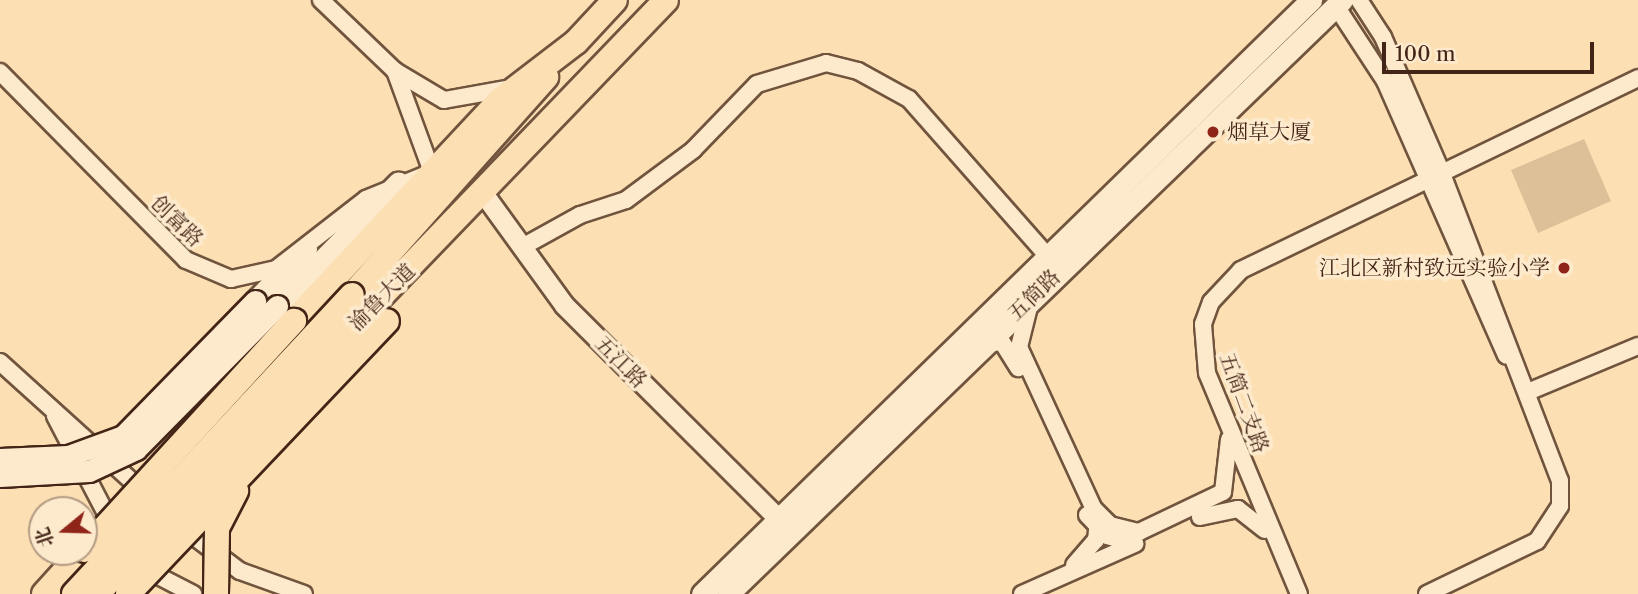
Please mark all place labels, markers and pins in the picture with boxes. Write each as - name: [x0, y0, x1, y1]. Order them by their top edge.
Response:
- place label: 烟草大厦: [1227, 119, 1311, 145]
- marker: 烟草大厦: [1205, 124, 1221, 140]
- place label: 江北区新村致远实验小学: [1319, 255, 1550, 281]
- marker: 江北区新村致远实验小学: [1556, 260, 1572, 276]

